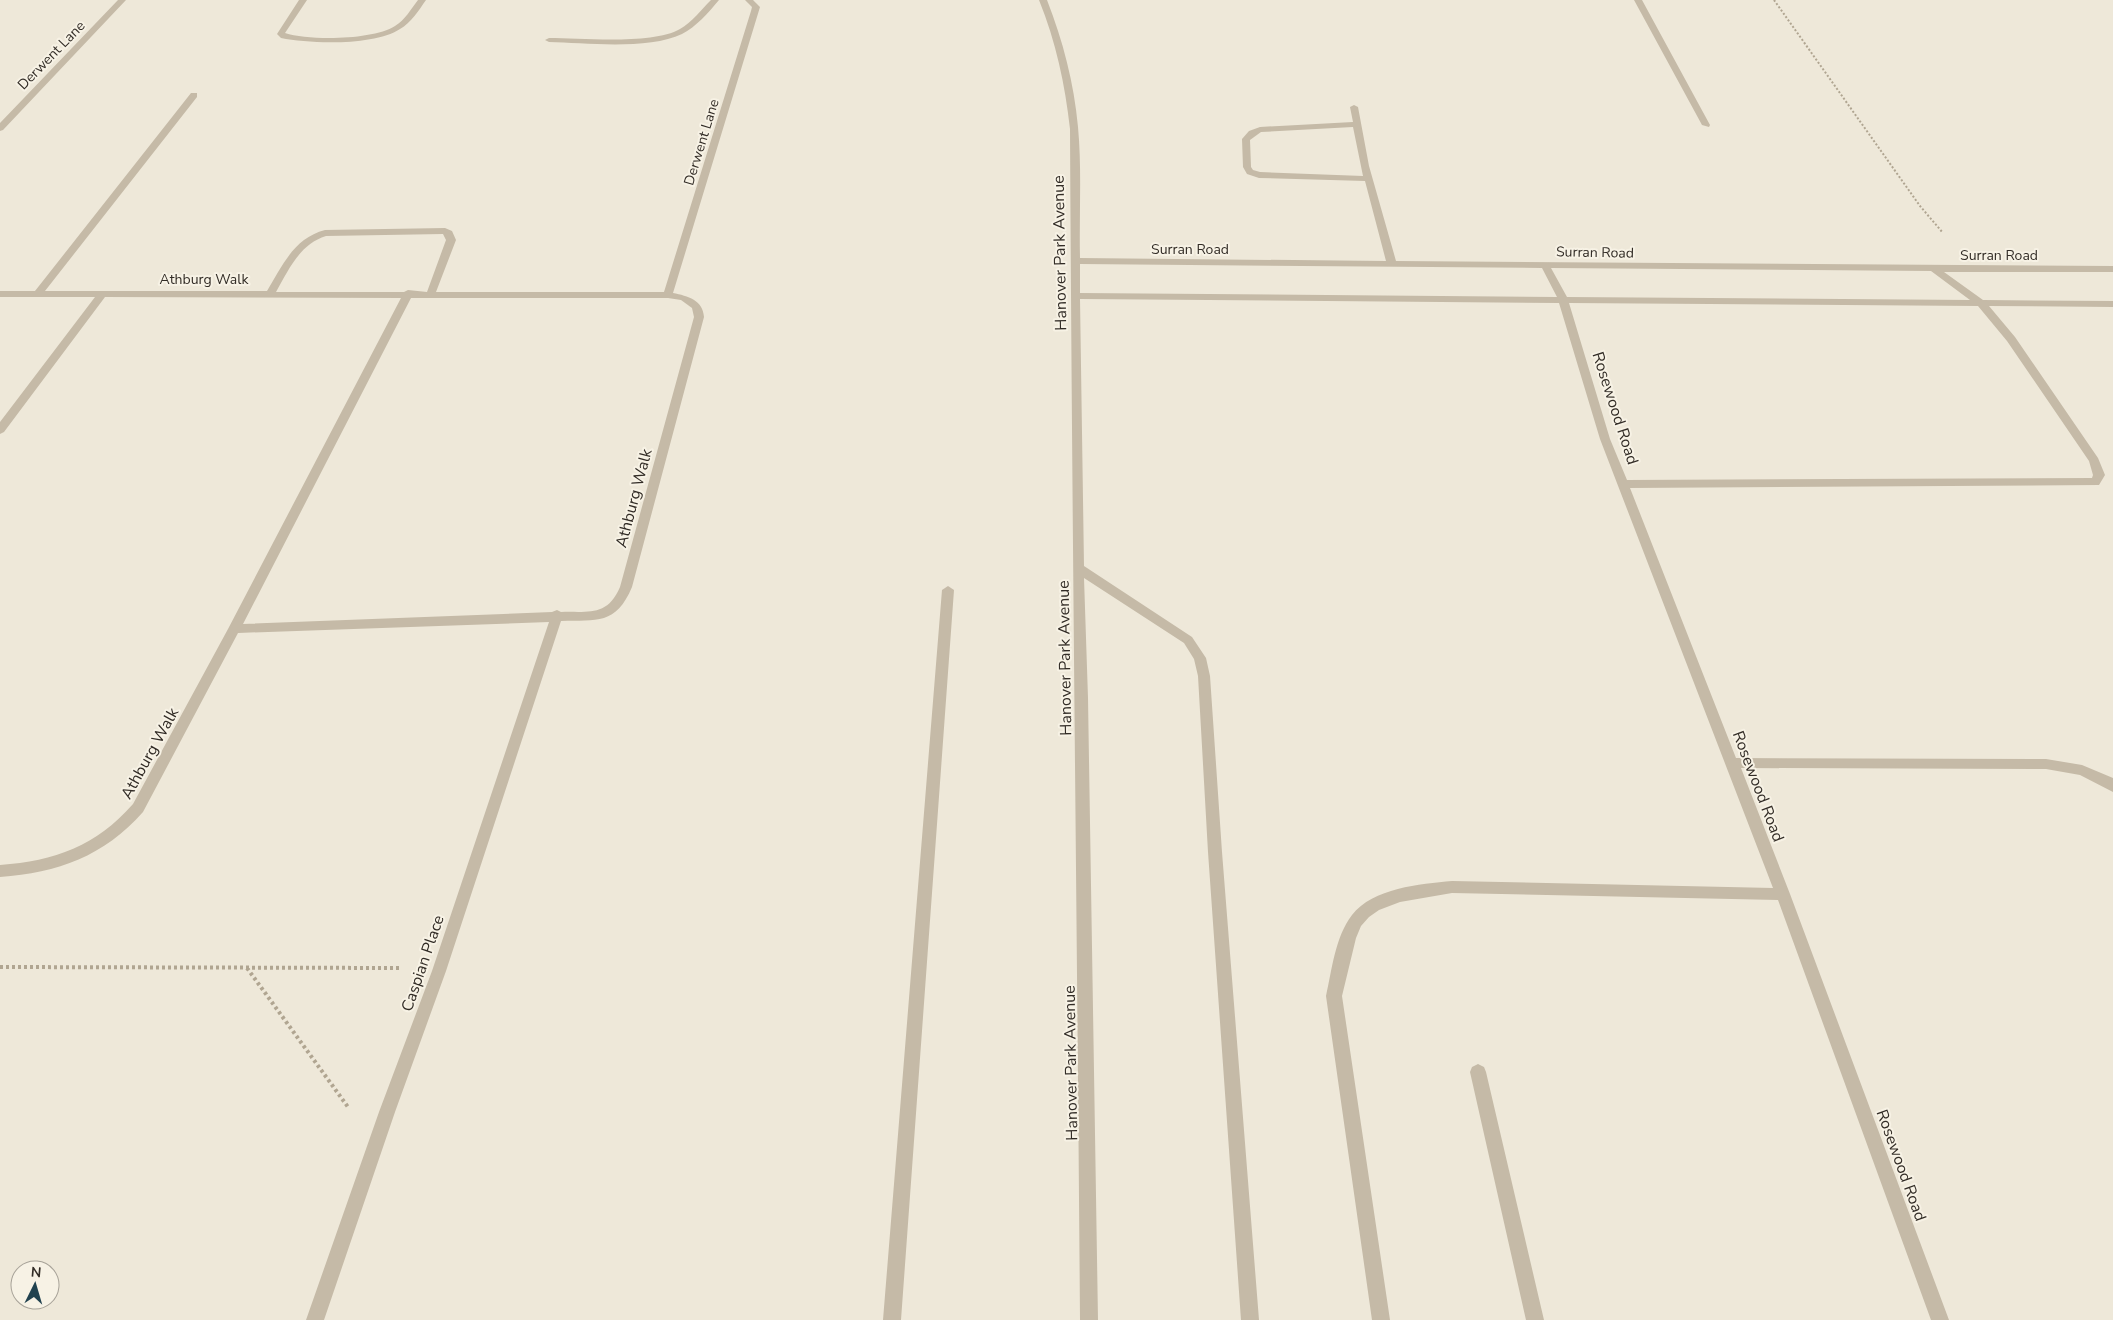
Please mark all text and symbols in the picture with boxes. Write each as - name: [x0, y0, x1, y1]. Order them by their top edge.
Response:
- street label: Derwent Lane: [14, 17, 89, 94]
- street label: Derwent Lane: [679, 97, 724, 188]
- street label: Hanover Park Avenue: [1048, 175, 1072, 331]
- street label: Surran Road: [1151, 240, 1229, 259]
- street label: Surran Road: [1556, 242, 1634, 263]
- street label: Surran Road: [1960, 246, 2038, 265]
- street label: Athburg Walk: [160, 270, 249, 289]
- street label: Rosewood Road: [1586, 349, 1644, 468]
- street label: Athburg Walk: [610, 445, 658, 550]
- street label: Hanover Park Avenue: [1053, 580, 1077, 736]
- street label: Athburg Walk: [116, 703, 185, 803]
- street label: Rosewood Road: [1727, 728, 1789, 845]
- street label: Caspian Place: [396, 912, 450, 1014]
- street label: Hanover Park Avenue: [1059, 985, 1083, 1141]
- street label: Rosewood Road: [1871, 1106, 1931, 1224]
- north arrow: [10, 1260, 60, 1310]
- text: N: [30, 1263, 42, 1282]

